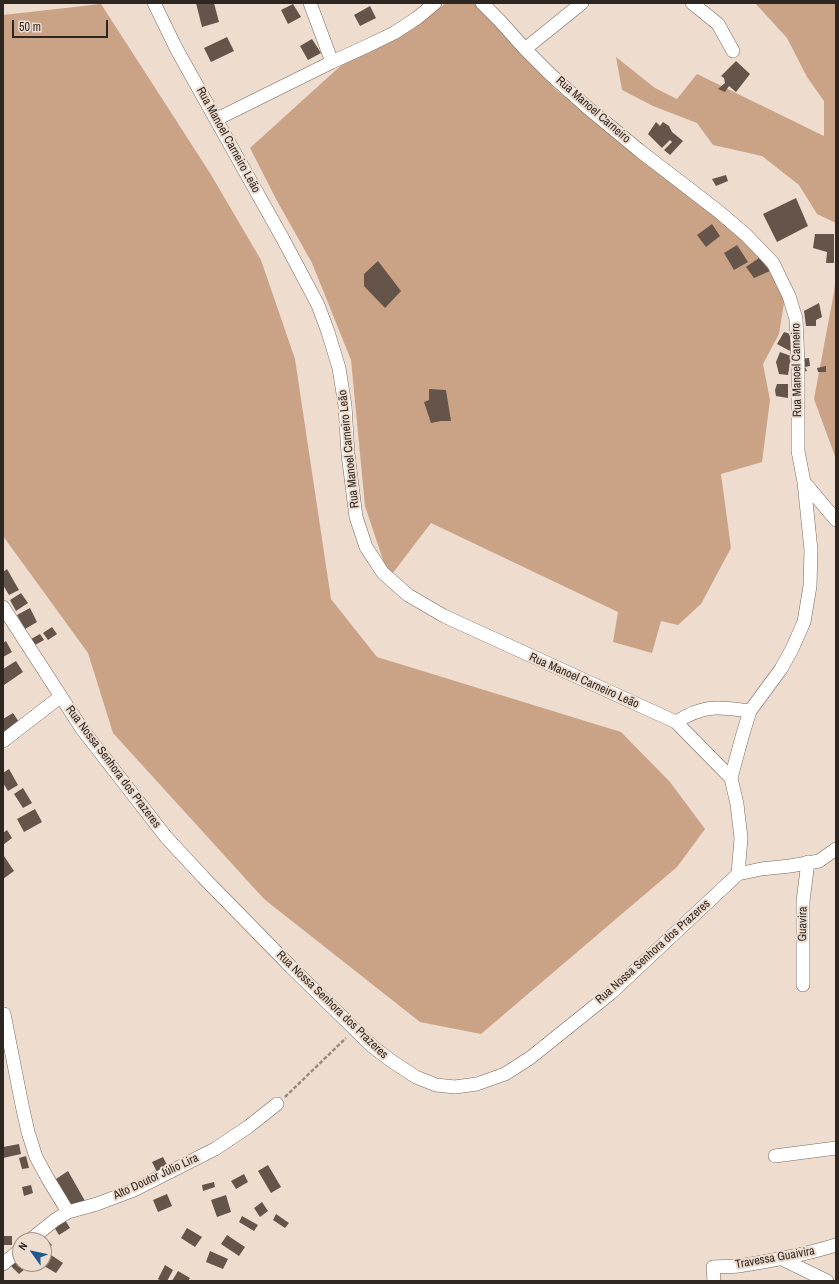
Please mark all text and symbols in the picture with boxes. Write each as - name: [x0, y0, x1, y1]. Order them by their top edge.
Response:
- scale bar: [14, 12, 110, 38]
- text: 50 m: [19, 19, 41, 35]
- street label: Rua Manoel Carneiro: [553, 74, 633, 146]
- street label: Rua Manoel Carneiro Leão: [193, 85, 263, 195]
- street label: Rua Manoel Carneiro: [789, 323, 805, 417]
- street label: Rua Manoel Carneiro Leão: [336, 389, 362, 509]
- street label: Rua Manoel Carneiro Leão: [527, 650, 641, 712]
- street label: Rua Nossa Senhora dos Prazeres: [62, 703, 164, 831]
- street label: Rua Nossa Senhora dos Prazeres: [593, 897, 713, 1007]
- street label: Guavira: [795, 906, 811, 942]
- street label: Rua Nossa Senhora dos Prazeres: [273, 948, 391, 1062]
- street label: Alto Doutor Júlio Lira: [111, 1151, 201, 1203]
- north arrow: [12, 1232, 52, 1272]
- text: N: [15, 1239, 30, 1253]
- street label: Travessa Guaivira: [734, 1244, 816, 1272]

